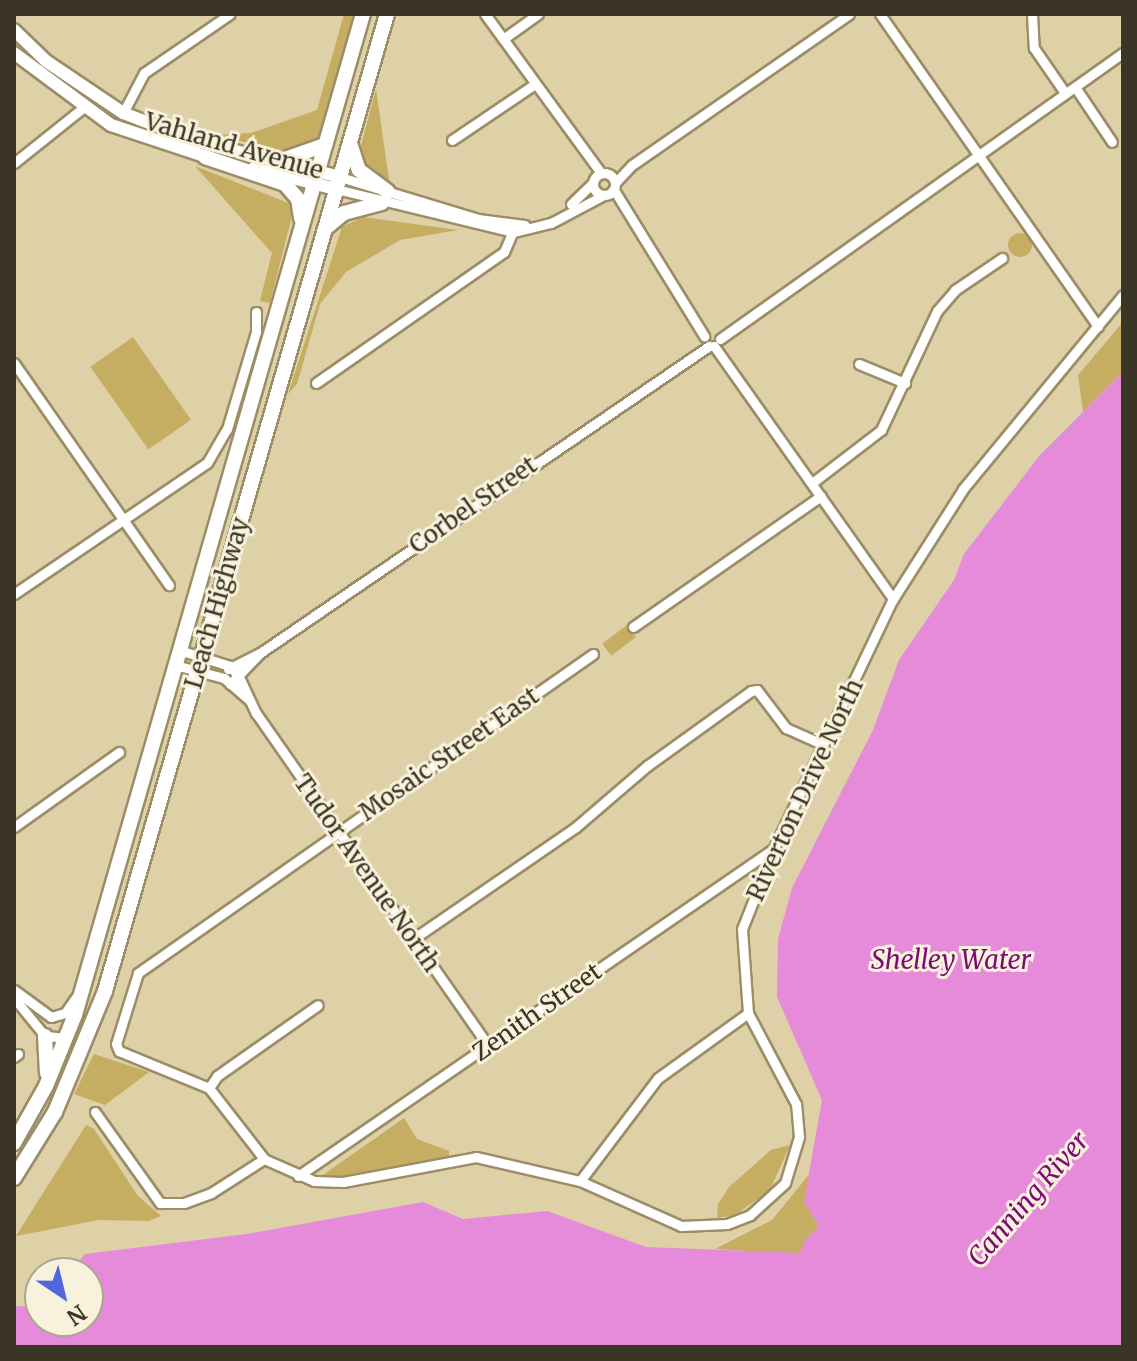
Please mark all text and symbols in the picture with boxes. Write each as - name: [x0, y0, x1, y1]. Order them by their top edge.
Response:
- street label: Vahland Avenue: [142, 107, 326, 185]
- street label: Corbel Street: [404, 450, 542, 560]
- street label: Leach Highway: [179, 514, 255, 692]
- street label: Riverton Drive North: [741, 674, 869, 906]
- street label: Mosaic Street East: [354, 681, 544, 827]
- street label: Tudor Avenue North: [288, 769, 446, 977]
- water label: Shelley Water: [871, 944, 1031, 976]
- street label: Zenith Street: [467, 957, 607, 1067]
- water label: Canning River: [961, 1126, 1095, 1272]
- north arrow: [24, 1257, 104, 1337]
- text: N: [61, 1299, 92, 1331]

